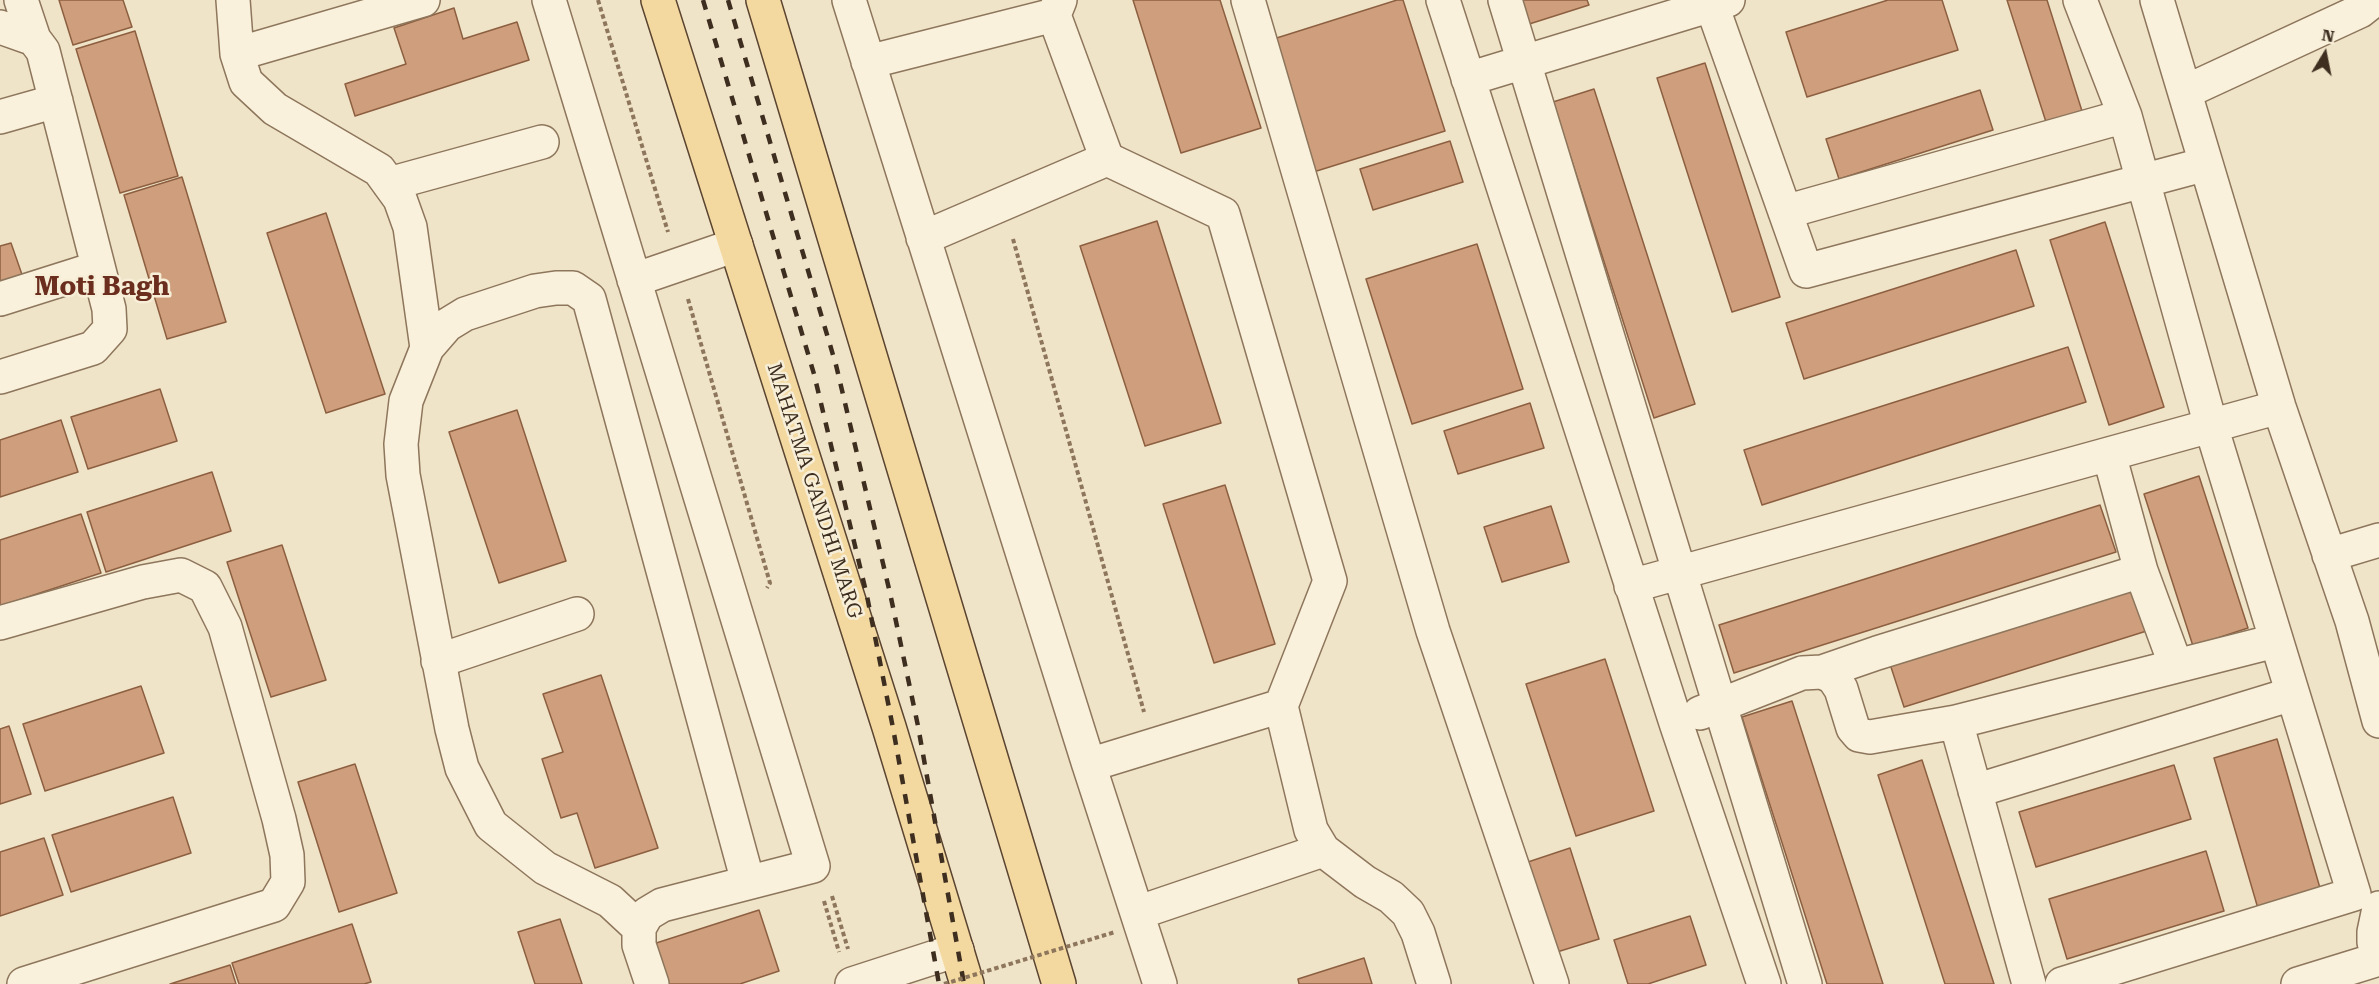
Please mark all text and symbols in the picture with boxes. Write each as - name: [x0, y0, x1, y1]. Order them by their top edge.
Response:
- north arrow: [2295, 24, 2355, 84]
- text: N: [2320, 25, 2336, 46]
- district label: Moti Bagh: [35, 271, 169, 303]
- street label: MAHATMA GANDHI MARG: [761, 360, 867, 622]

